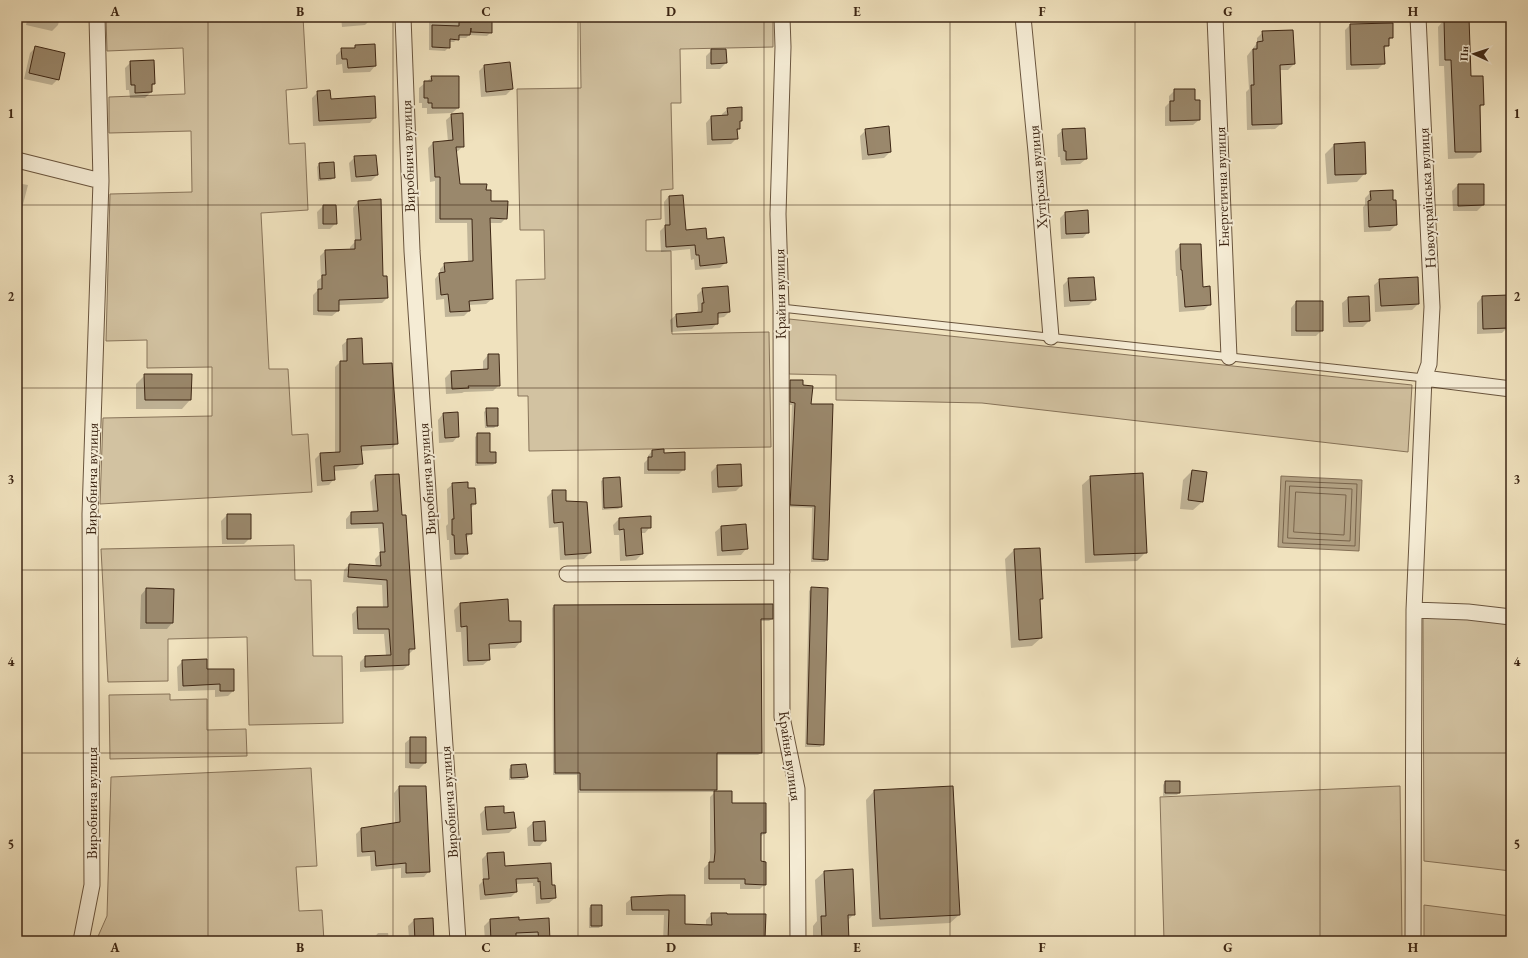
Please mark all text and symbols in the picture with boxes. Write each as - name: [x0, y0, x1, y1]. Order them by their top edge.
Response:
- text: A: [109, 3, 120, 20]
- text: B: [296, 3, 304, 20]
- text: C: [481, 3, 491, 20]
- text: D: [666, 3, 676, 20]
- text: E: [853, 3, 861, 20]
- text: F: [1038, 3, 1046, 20]
- text: G: [1223, 3, 1233, 20]
- text: H: [1408, 3, 1419, 20]
- north arrow: [1454, 34, 1494, 74]
- text: Пн: [1457, 45, 1471, 61]
- street label: Виробнича вулиця: [396, 99, 419, 212]
- text: 1: [8, 105, 15, 122]
- text: 1: [1514, 105, 1521, 122]
- street label: Хутірська вулиця: [1023, 124, 1052, 231]
- street label: Енергетична вулиця: [1210, 126, 1233, 248]
- street label: Новоукраїнська вулиця: [1413, 127, 1440, 269]
- street label: Крайня вулиця: [769, 248, 790, 340]
- text: 2: [8, 288, 15, 305]
- text: 2: [1514, 288, 1521, 305]
- street label: Виробнича вулиця: [81, 422, 102, 535]
- street label: Виробнича вулиця: [413, 422, 440, 536]
- text: 3: [8, 471, 15, 488]
- text: 3: [1514, 471, 1521, 488]
- text: 4: [8, 653, 15, 670]
- text: 4: [1514, 653, 1521, 670]
- street label: Крайня вулиця: [775, 710, 806, 802]
- street label: Виробнича вулиця: [435, 745, 462, 859]
- street label: Виробнича вулиця: [82, 747, 101, 859]
- text: 5: [8, 836, 14, 853]
- text: 5: [1514, 836, 1520, 853]
- text: A: [109, 939, 120, 956]
- text: B: [296, 939, 304, 956]
- text: C: [481, 939, 491, 956]
- text: D: [666, 939, 676, 956]
- text: E: [853, 939, 861, 956]
- text: F: [1038, 939, 1046, 956]
- text: G: [1223, 939, 1233, 956]
- text: H: [1408, 939, 1419, 956]

